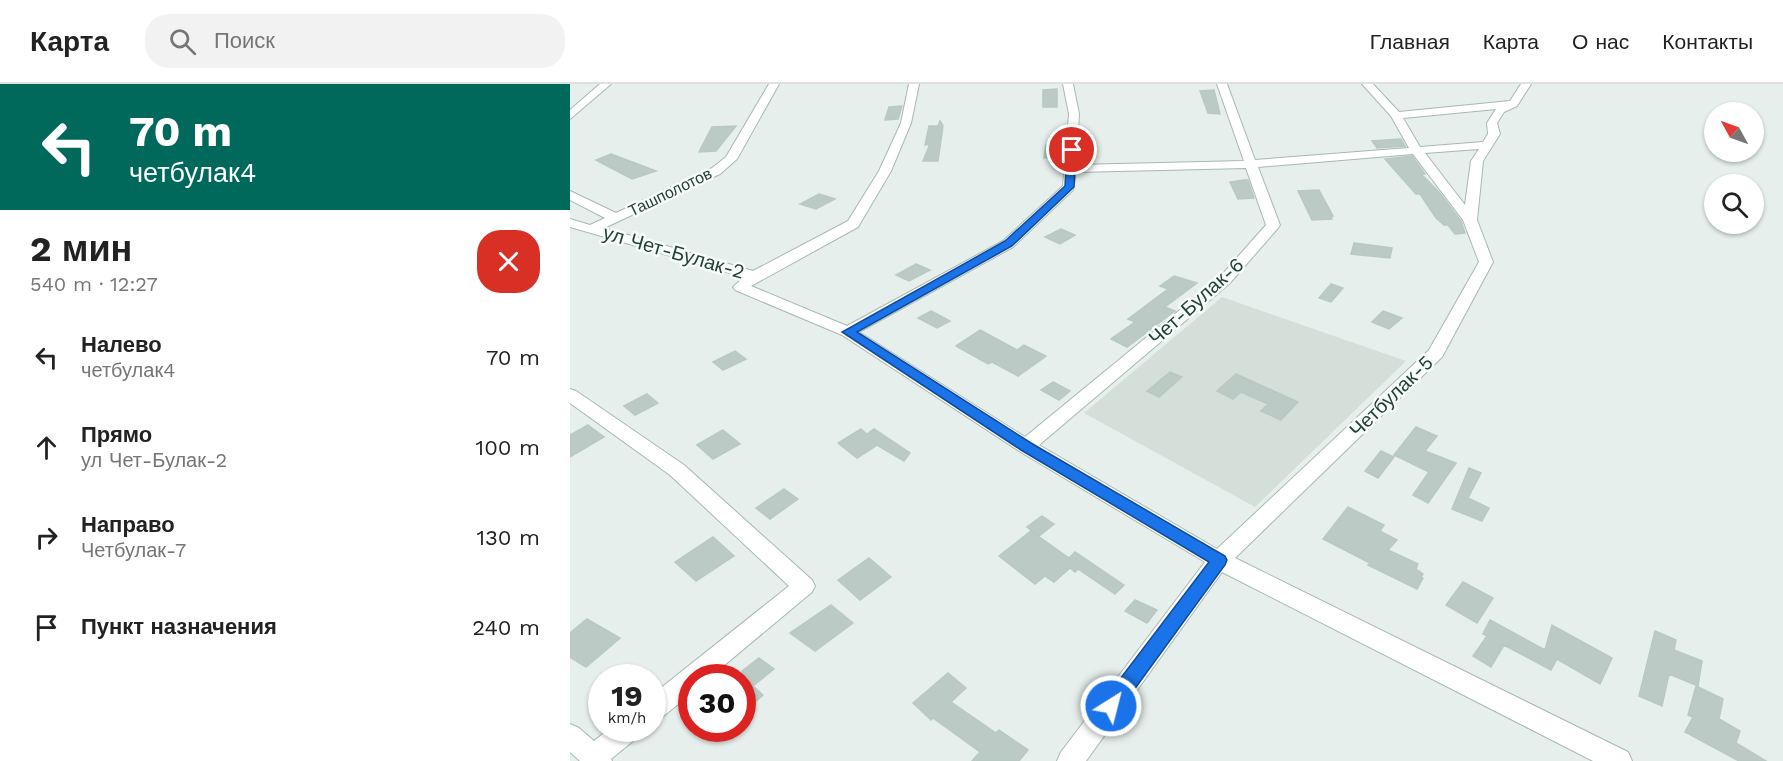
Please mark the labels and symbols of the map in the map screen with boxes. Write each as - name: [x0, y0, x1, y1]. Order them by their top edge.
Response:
- north arrow: [1704, 102, 1764, 162]
- pin: [1046, 124, 1097, 175]
- street label: Ташполотов: [625, 164, 715, 220]
- street label: ул Чет-Булак-2: [600, 220, 748, 284]
- street label: Чет-Булак-6: [1144, 252, 1248, 350]
- street label: Четбулак-5: [1344, 350, 1438, 442]
- speed limit sign: 30: [678, 664, 756, 742]
- position arrow: [1079, 674, 1143, 738]

